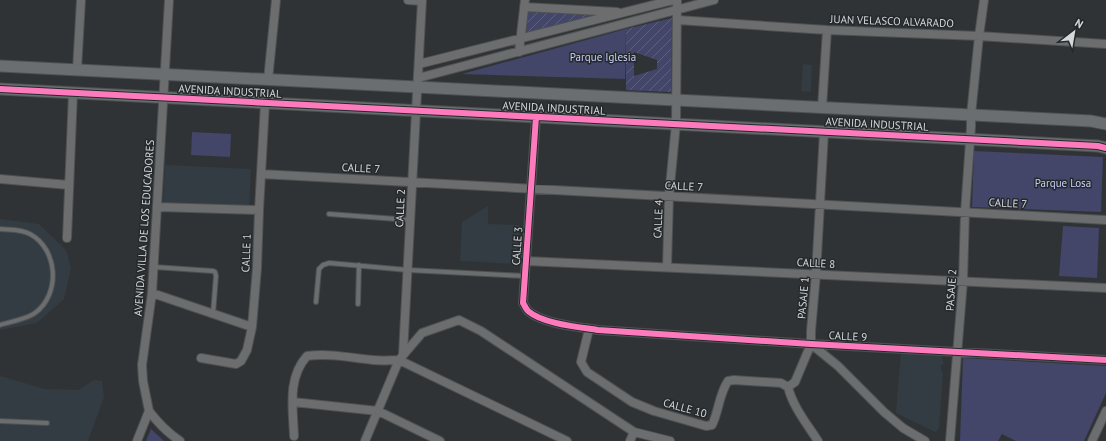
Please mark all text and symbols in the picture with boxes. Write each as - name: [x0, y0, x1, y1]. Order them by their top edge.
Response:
- street label: JUAN VELASCO ALVARADO: [829, 12, 954, 30]
- north arrow: [1054, 12, 1094, 52]
- text: N: [1072, 16, 1086, 31]
- park label: Parque Iglesia: [570, 50, 636, 64]
- street label: AVENIDA INDUSTRIAL: [178, 81, 282, 101]
- street label: AVENIDA INDUSTRIAL: [502, 98, 606, 118]
- street label: AVENIDA INDUSTRIAL: [825, 114, 929, 134]
- street label: AVENIDA VILLA DE LOS EDUCADORES: [131, 139, 157, 317]
- street label: CALLE 7: [341, 160, 381, 176]
- park label: Parque Losa: [1035, 176, 1091, 190]
- street label: CALLE 7: [664, 178, 704, 194]
- street label: CALLE 2: [392, 188, 408, 228]
- street label: CALLE 7: [988, 195, 1028, 211]
- street label: CALLE 4: [650, 199, 666, 239]
- street label: CALLE 3: [509, 226, 525, 266]
- street label: CALLE 1: [238, 233, 254, 273]
- street label: CALLE 8: [796, 255, 836, 271]
- street label: PASAJE 2: [943, 268, 959, 312]
- street label: PASAJE 1: [794, 276, 812, 320]
- street label: CALLE 9: [828, 328, 868, 344]
- street label: CALLE 10: [662, 395, 708, 421]

